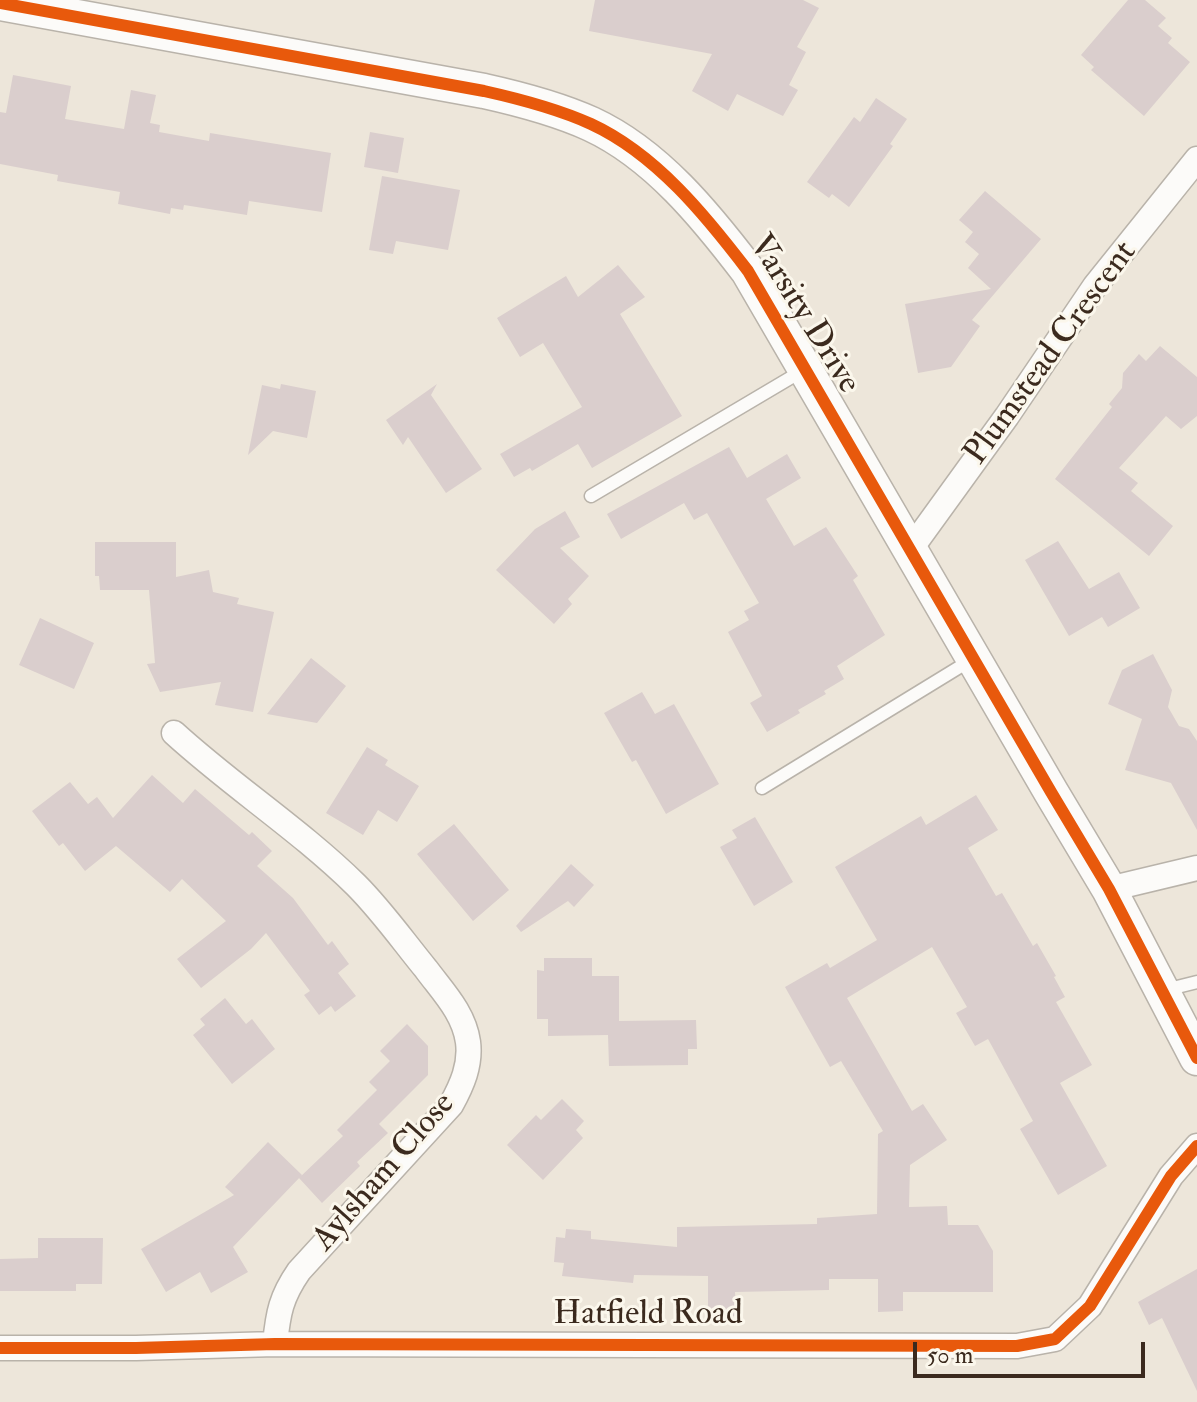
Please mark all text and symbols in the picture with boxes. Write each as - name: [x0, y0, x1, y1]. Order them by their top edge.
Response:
- street label: Varsity Drive: [738, 228, 868, 402]
- street label: Plumstead Crescent: [957, 234, 1147, 474]
- street label: Aylsham Close: [305, 1085, 465, 1261]
- street label: Hatfield Road: [553, 1296, 743, 1336]
- scale bar: [917, 1326, 1149, 1376]
- text: 50 m: [927, 1340, 973, 1371]

